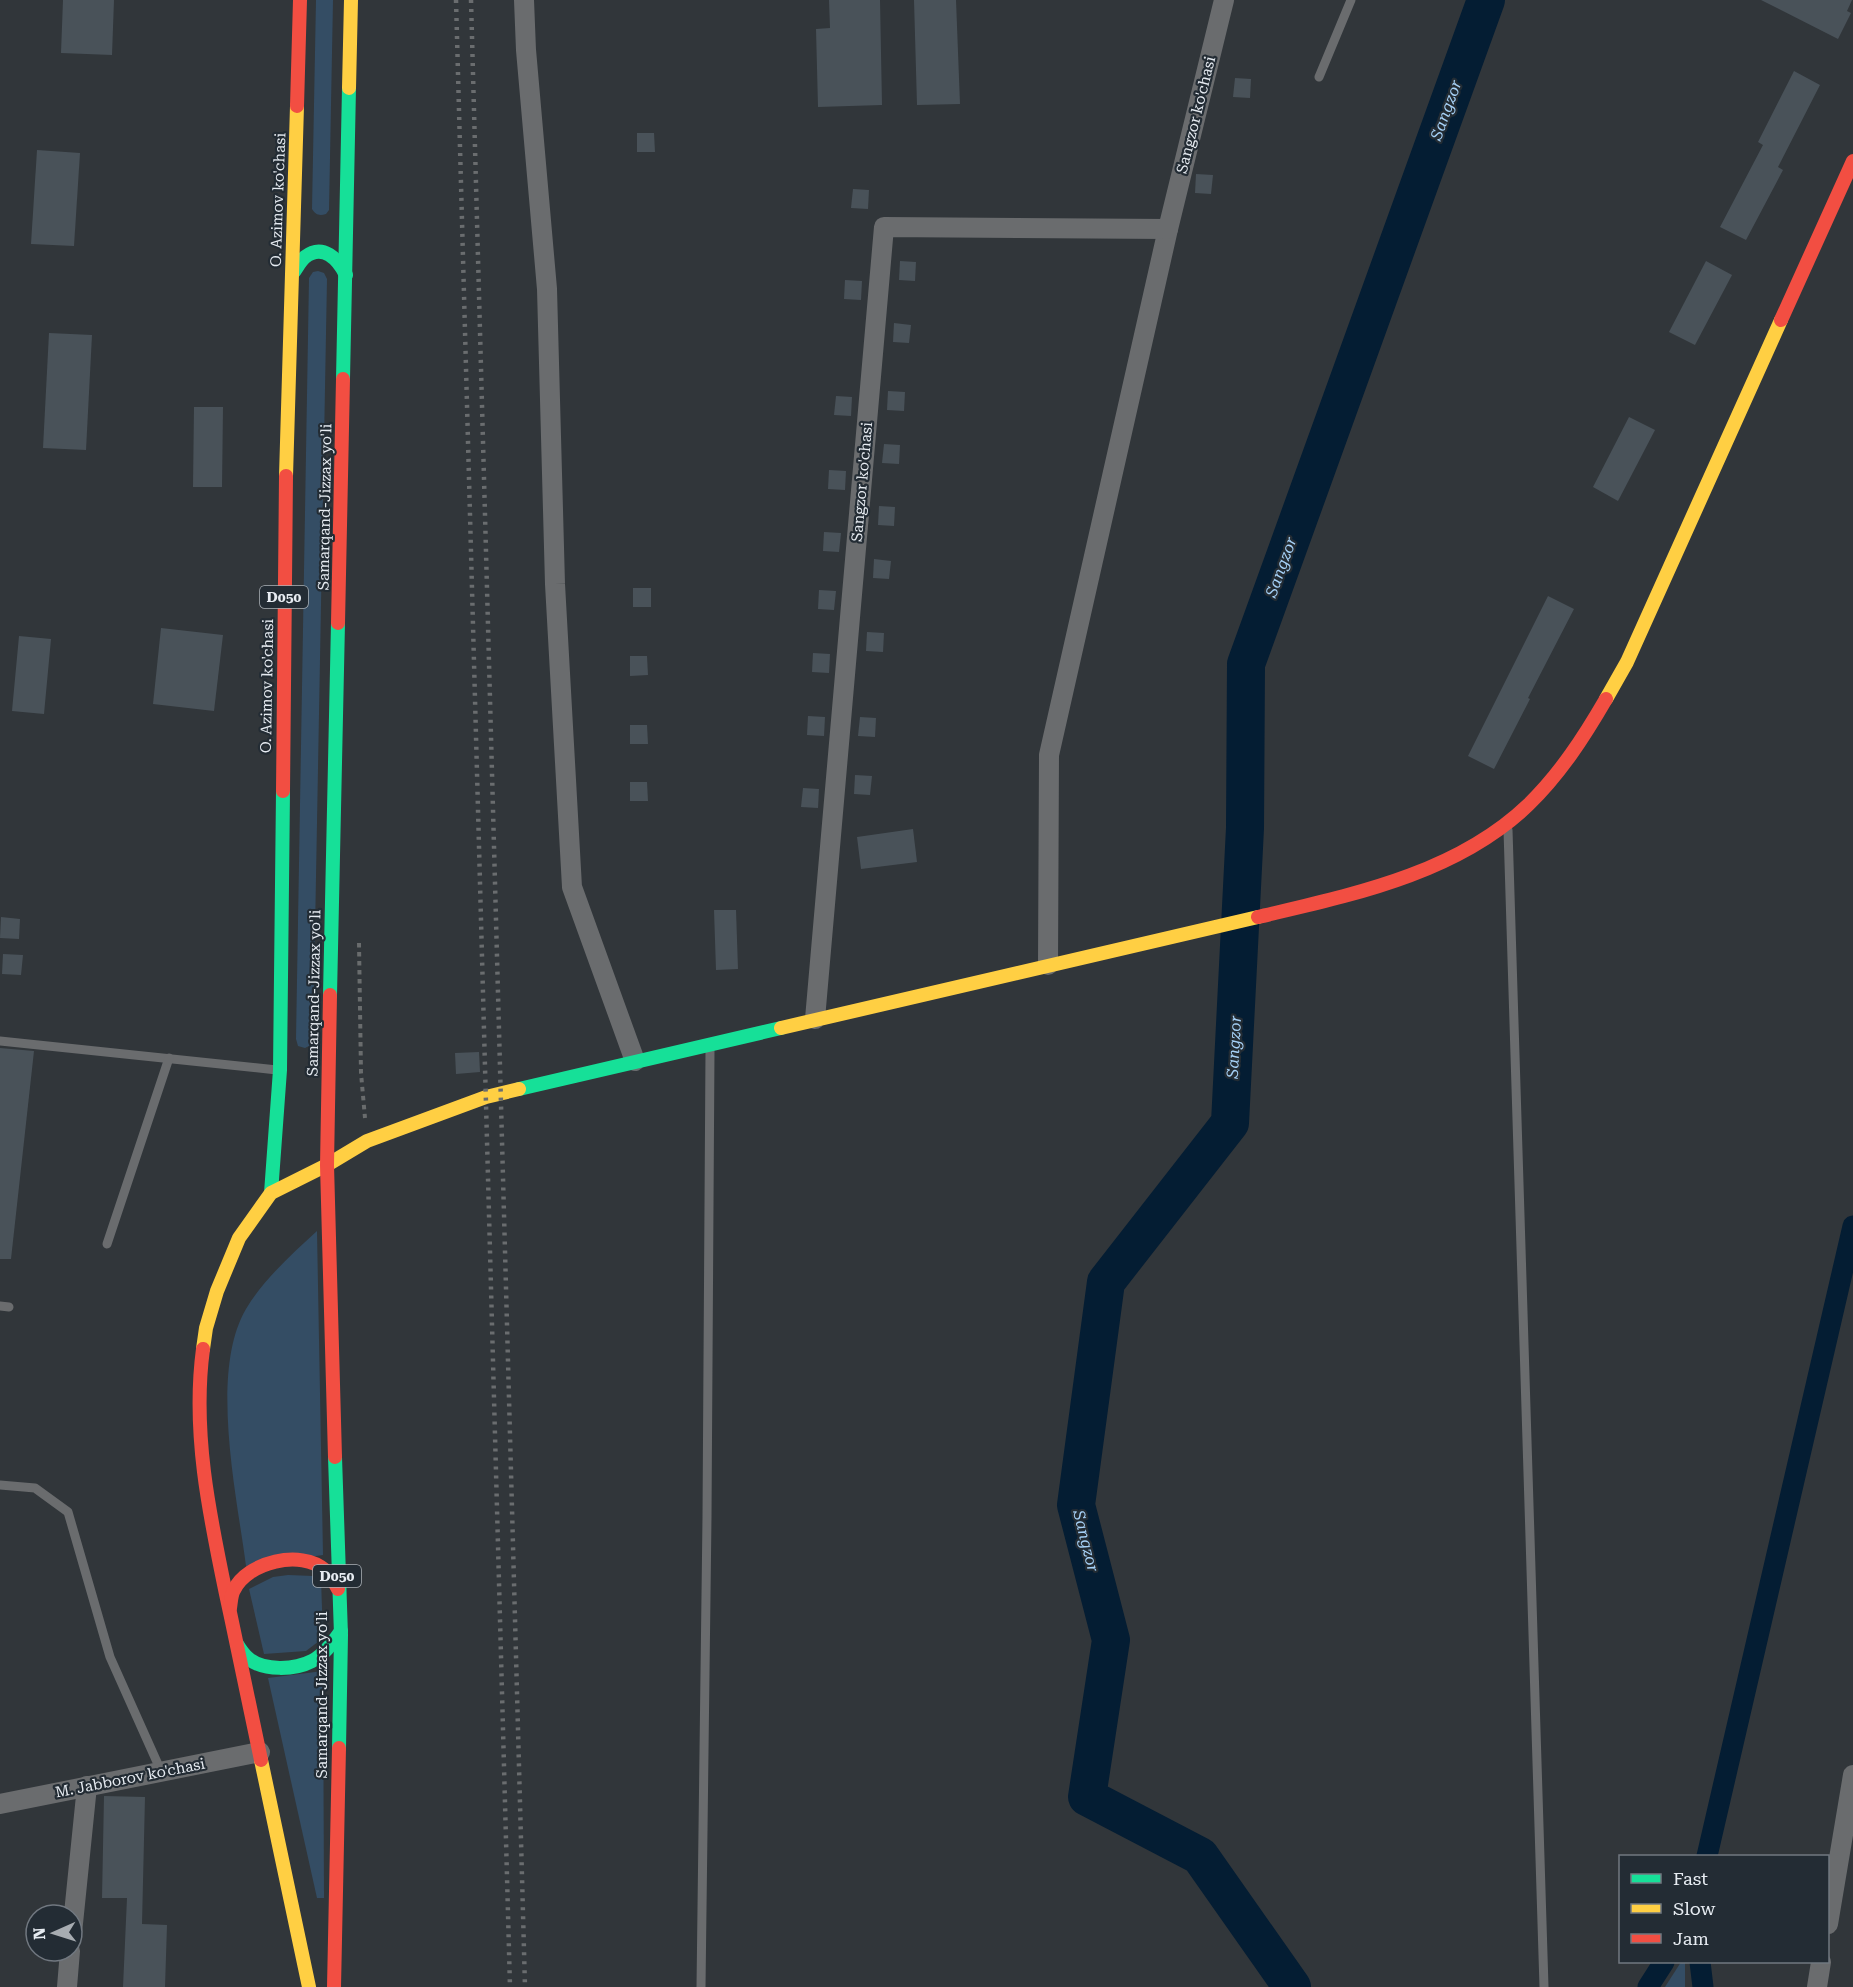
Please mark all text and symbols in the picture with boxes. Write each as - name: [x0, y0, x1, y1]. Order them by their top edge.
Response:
- street label: Sangzor ko'chasi: [1173, 54, 1219, 175]
- water label: Sangzor: [1426, 77, 1466, 144]
- street label: O. Azimov ko'chasi: [267, 132, 289, 267]
- street label: Sangzor ko'chasi: [848, 421, 876, 543]
- street label: Samarqand-Jizzax yo'li: [315, 423, 335, 591]
- water label: Sangzor: [1261, 534, 1301, 601]
- road number: D050: [260, 586, 308, 608]
- street label: O. Azimov ko'chasi: [257, 618, 277, 753]
- street label: Samarqand-Jizzax yo'li: [304, 909, 324, 1077]
- water label: Sangzor: [1223, 1015, 1245, 1080]
- water label: Sangzor: [1069, 1507, 1103, 1574]
- road number: D050: [313, 1565, 361, 1587]
- street label: Samarqand-Jizzax yo'li: [313, 1611, 331, 1778]
- street label: M. Jabborov ko'chasi: [53, 1755, 207, 1801]
- legend: [1619, 1855, 1829, 1963]
- text: Fast: [1673, 1868, 1708, 1889]
- text: Slow: [1673, 1898, 1715, 1919]
- north arrow: [24, 1903, 84, 1963]
- text: N: [30, 1927, 49, 1940]
- text: Jam: [1673, 1928, 1709, 1949]

